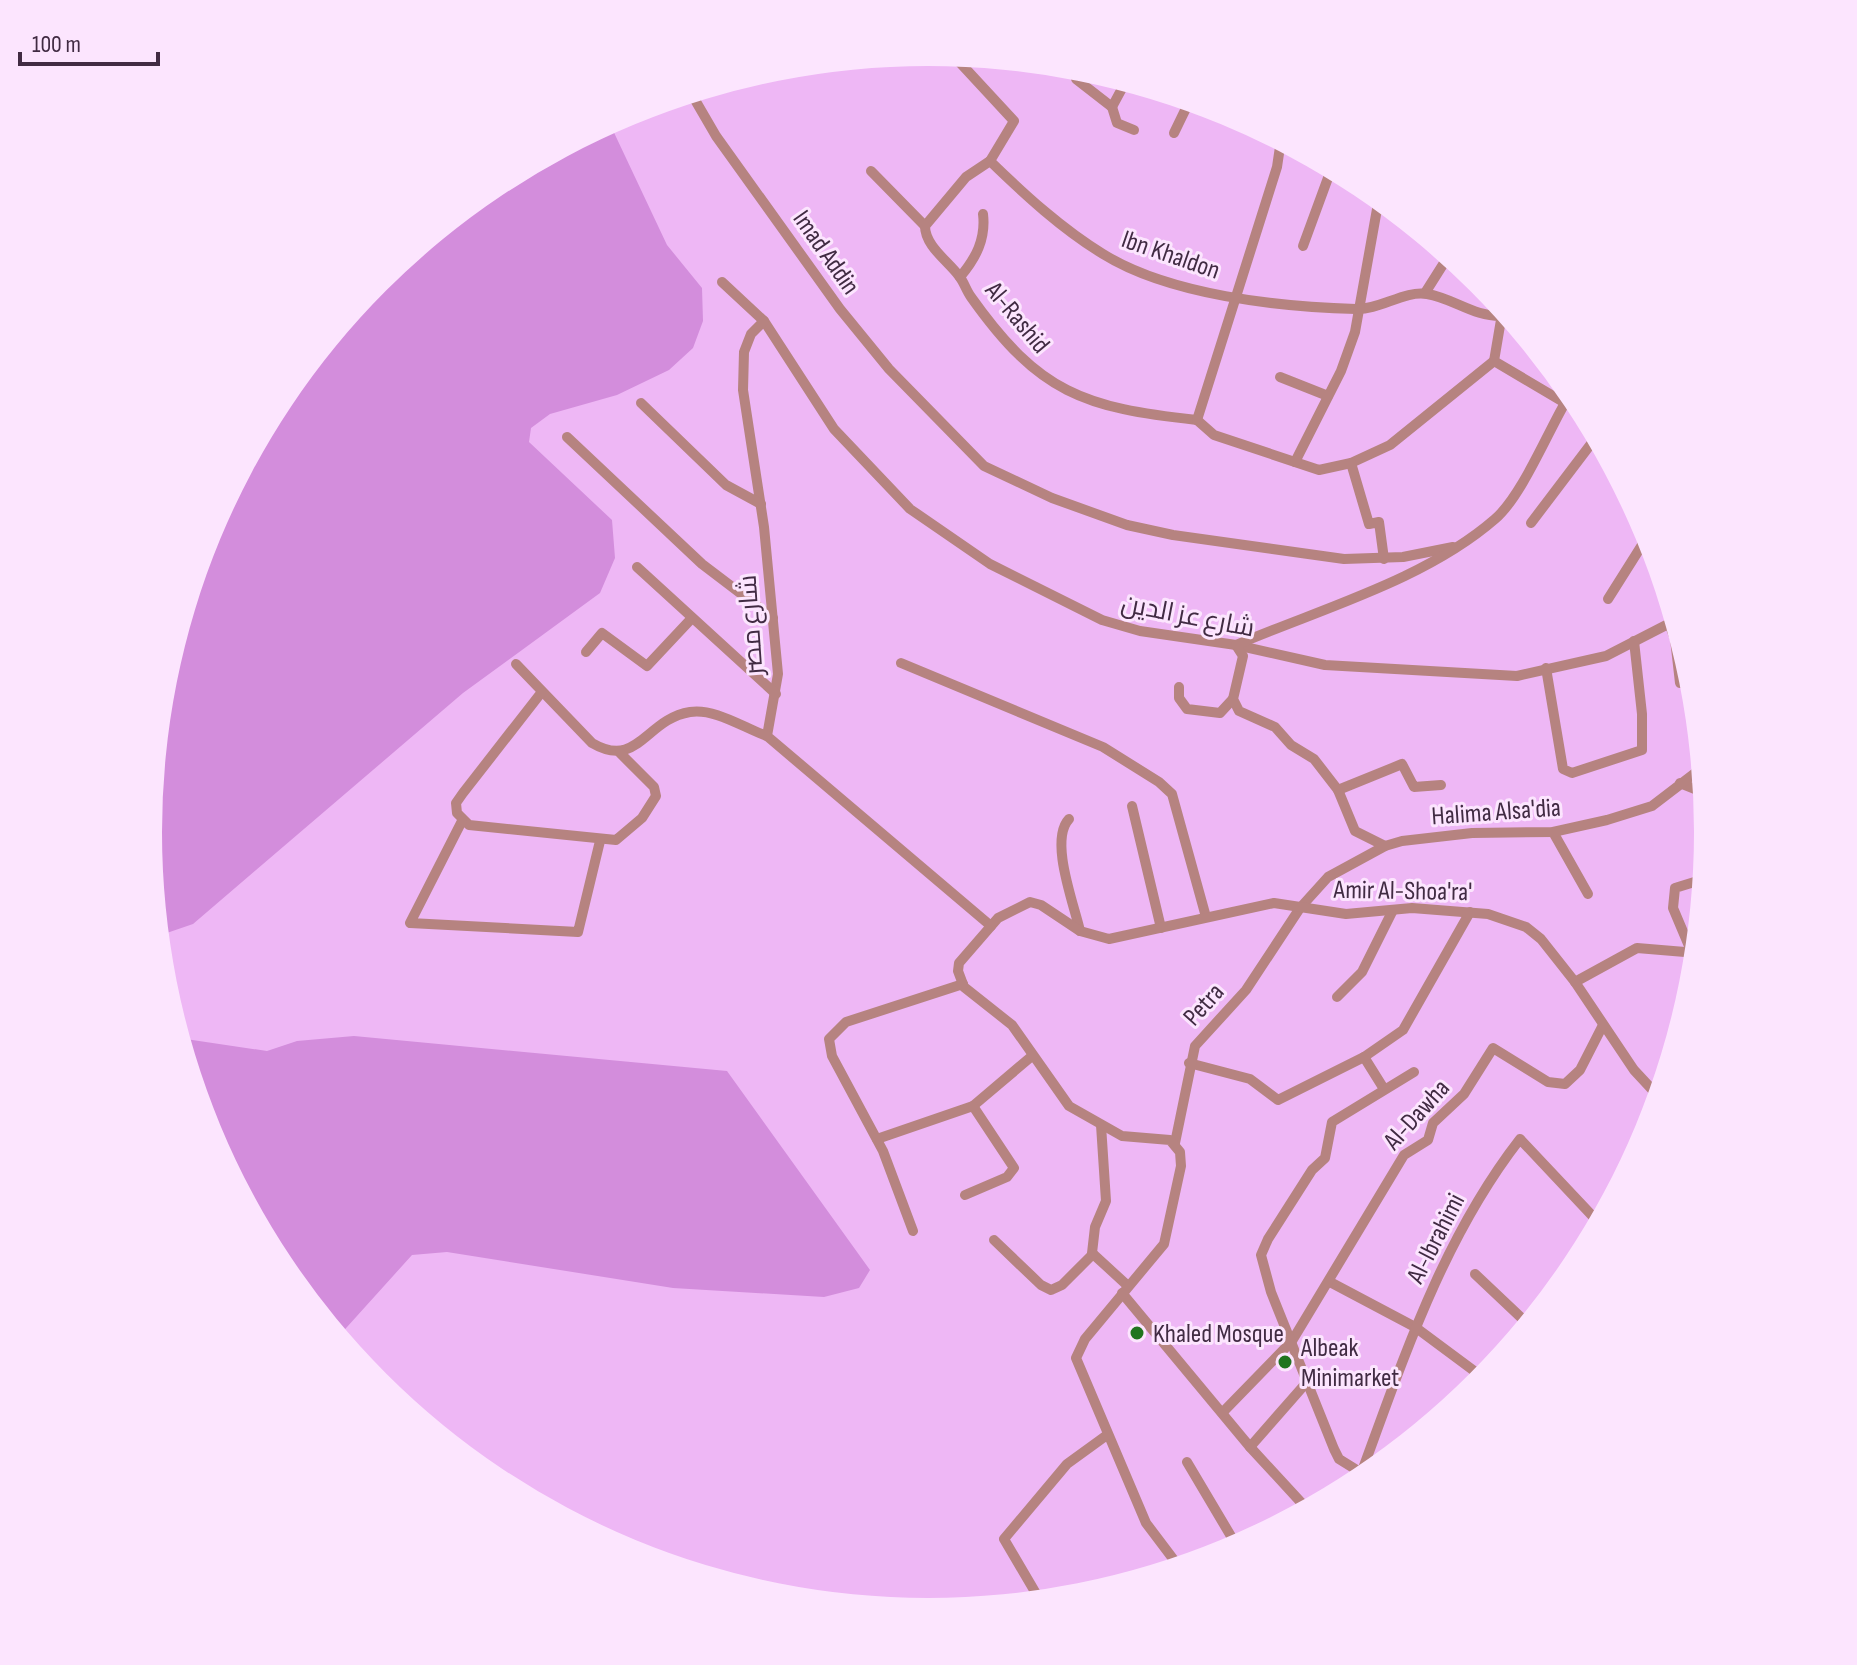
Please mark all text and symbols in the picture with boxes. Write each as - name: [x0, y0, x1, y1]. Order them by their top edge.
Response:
- scale bar: [20, 16, 158, 66]
- text: 100 m: [32, 30, 81, 59]
- street label: Imad Addin: [786, 205, 866, 301]
- street label: Ibn Khaldon: [1117, 224, 1224, 287]
- street label: Al-Rashid: [977, 275, 1056, 360]
- street label: شارع مصر: [733, 574, 771, 678]
- street label: شارع عز الدين: [1118, 588, 1257, 645]
- street label: Halima Alsa'dia: [1430, 793, 1562, 832]
- street label: Amir Al-Shoa'ra': [1332, 875, 1473, 908]
- street label: Petra: [1177, 977, 1231, 1033]
- street label: Al-Dawha: [1377, 1073, 1457, 1157]
- street label: Al-Ibrahimi: [1400, 1189, 1472, 1290]
- place label: Khaled Mosque: [1153, 1319, 1284, 1350]
- marker: Khaled Mosque: [1128, 1324, 1146, 1342]
- place label: Albeak Minimarket: [1300, 1333, 1399, 1394]
- marker: Albeak Minimarket: [1276, 1353, 1294, 1371]

